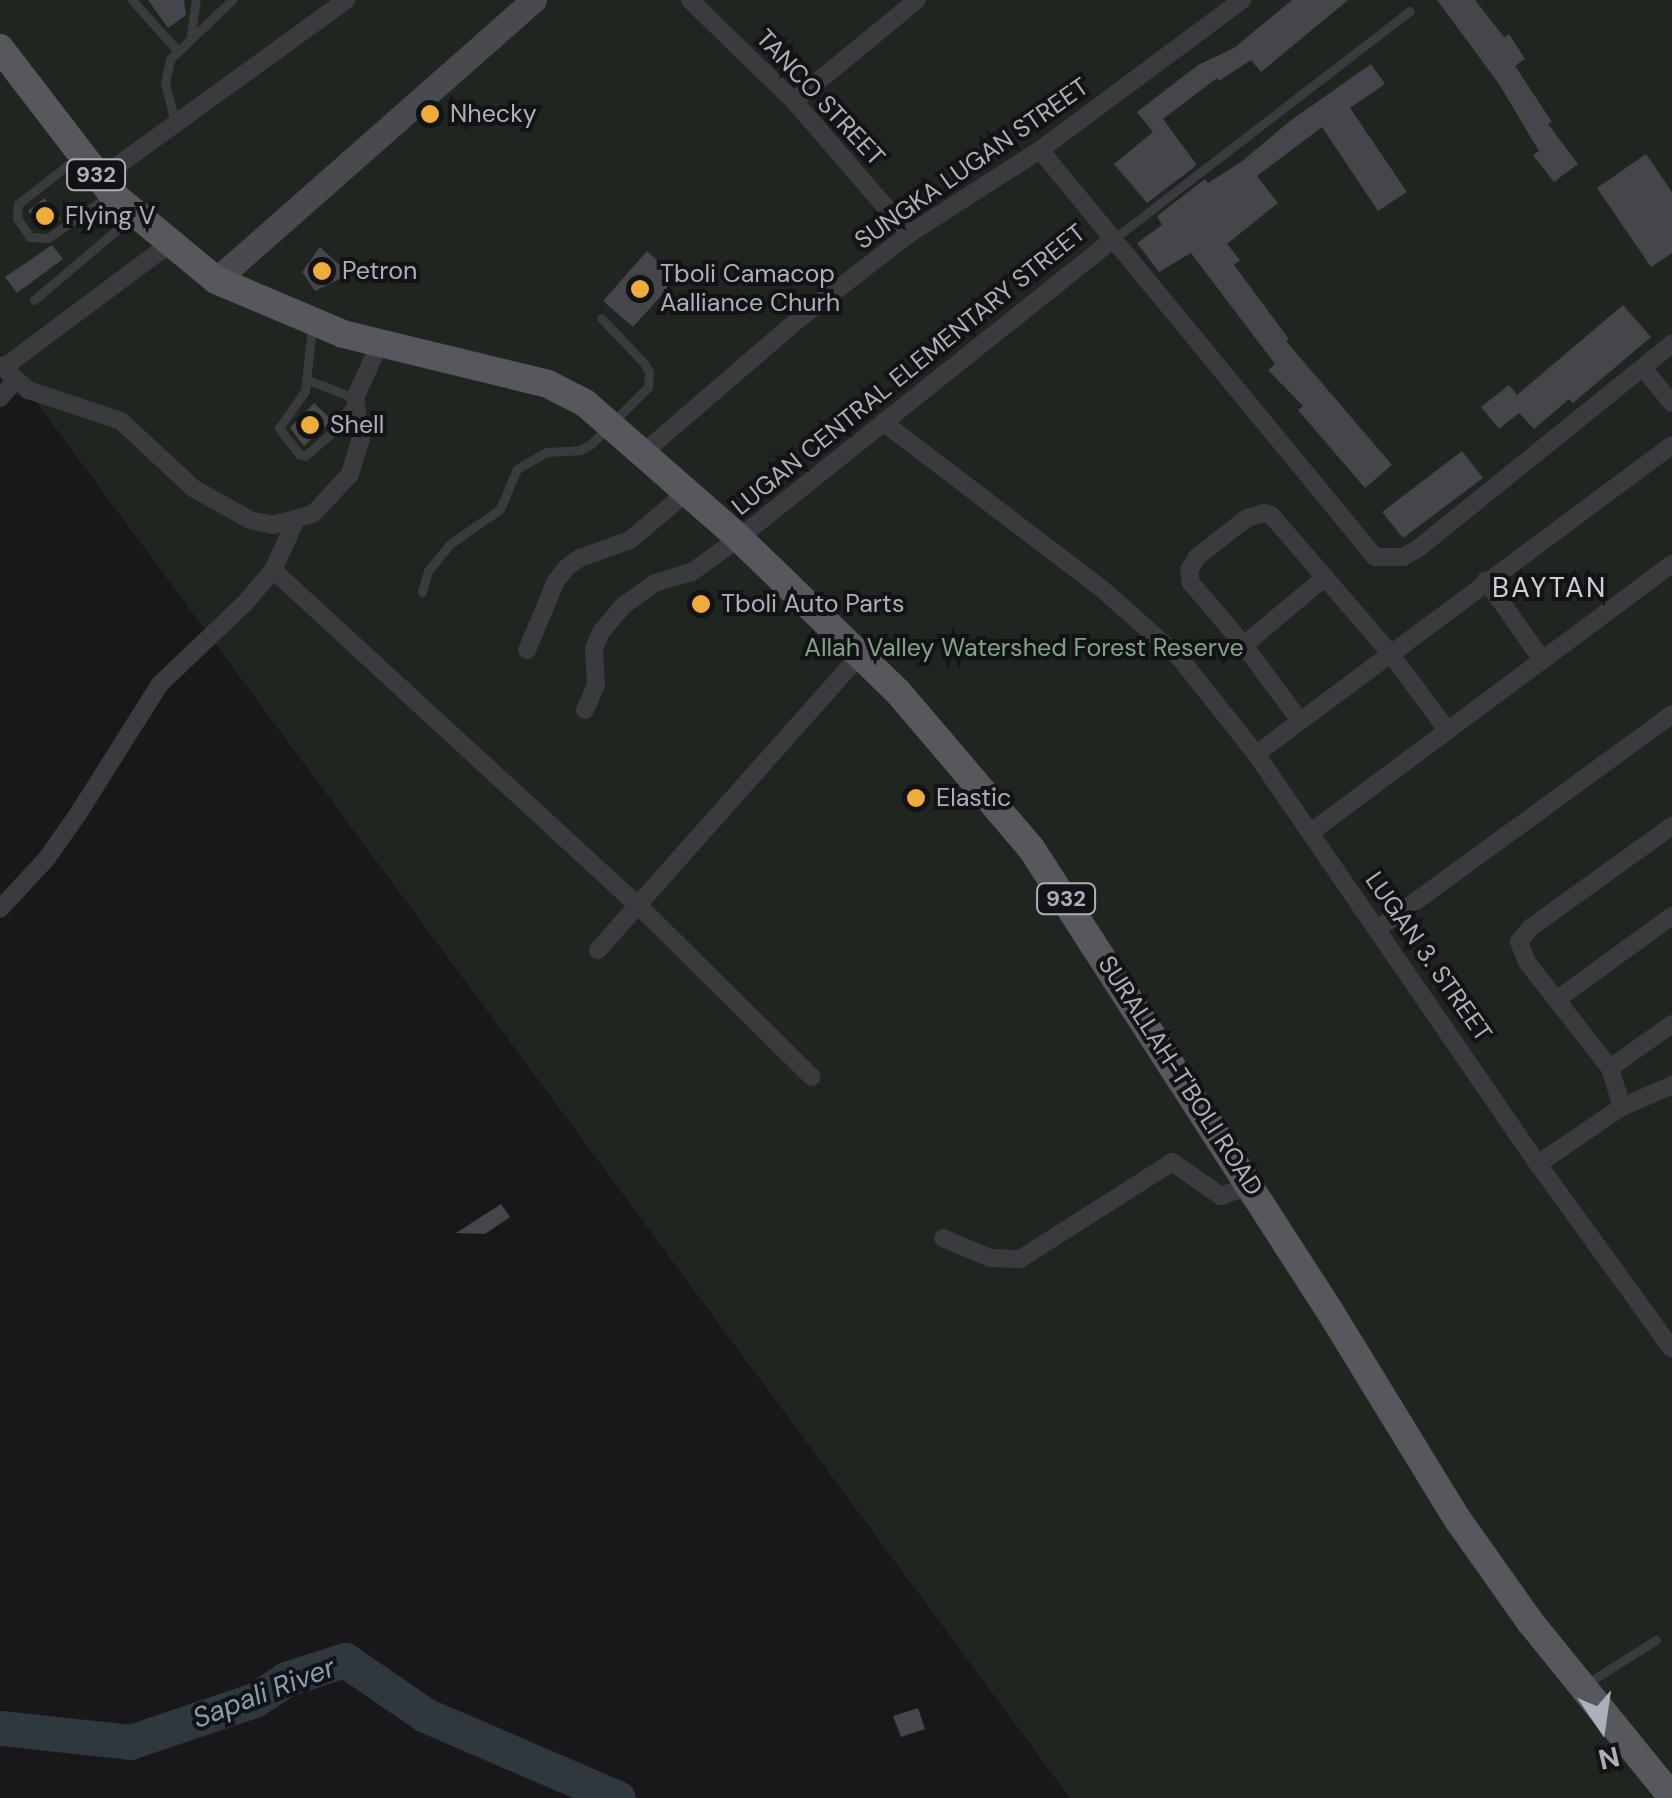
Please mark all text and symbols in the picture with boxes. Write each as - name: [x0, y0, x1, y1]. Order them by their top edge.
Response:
- street label: TANCO STREET: [749, 24, 891, 172]
- street label: SUNGKA LUGAN STREET: [849, 72, 1095, 256]
- place label: Nhecky: [450, 99, 537, 129]
- marker: Nhecky: [419, 103, 441, 125]
- road number: 932: [66, 158, 126, 192]
- place label: Flying V: [65, 201, 156, 231]
- marker: Flying V: [34, 205, 56, 227]
- street label: LUGAN CENTRAL ELEMENTARY STREET: [726, 218, 1092, 522]
- place label: Petron: [342, 256, 417, 286]
- marker: Petron: [311, 260, 333, 282]
- place label: Tboli Camacop Aalliance Churh: [660, 260, 840, 319]
- marker: Tboli Camacop Aalliance Churh: [629, 278, 651, 300]
- place label: Shell: [330, 410, 384, 440]
- marker: Shell: [299, 414, 321, 436]
- district label: BAYTAN: [1492, 571, 1608, 605]
- place label: Tboli Auto Parts: [721, 589, 904, 619]
- marker: Tboli Auto Parts: [690, 593, 712, 615]
- park label: Allah Valley Watershed Forest Reserve: [804, 633, 1244, 663]
- place label: Elastic: [936, 783, 1011, 813]
- marker: Elastic: [905, 787, 927, 809]
- street label: LUGAN 3. STREET: [1358, 867, 1498, 1047]
- road number: 932: [1036, 882, 1096, 916]
- street label: SURALLAH-T'BOLI ROAD: [1091, 951, 1269, 1201]
- water label: Sapali River: [188, 1650, 340, 1736]
- north arrow: [1552, 1678, 1652, 1778]
- text: N: [1595, 1737, 1623, 1778]

